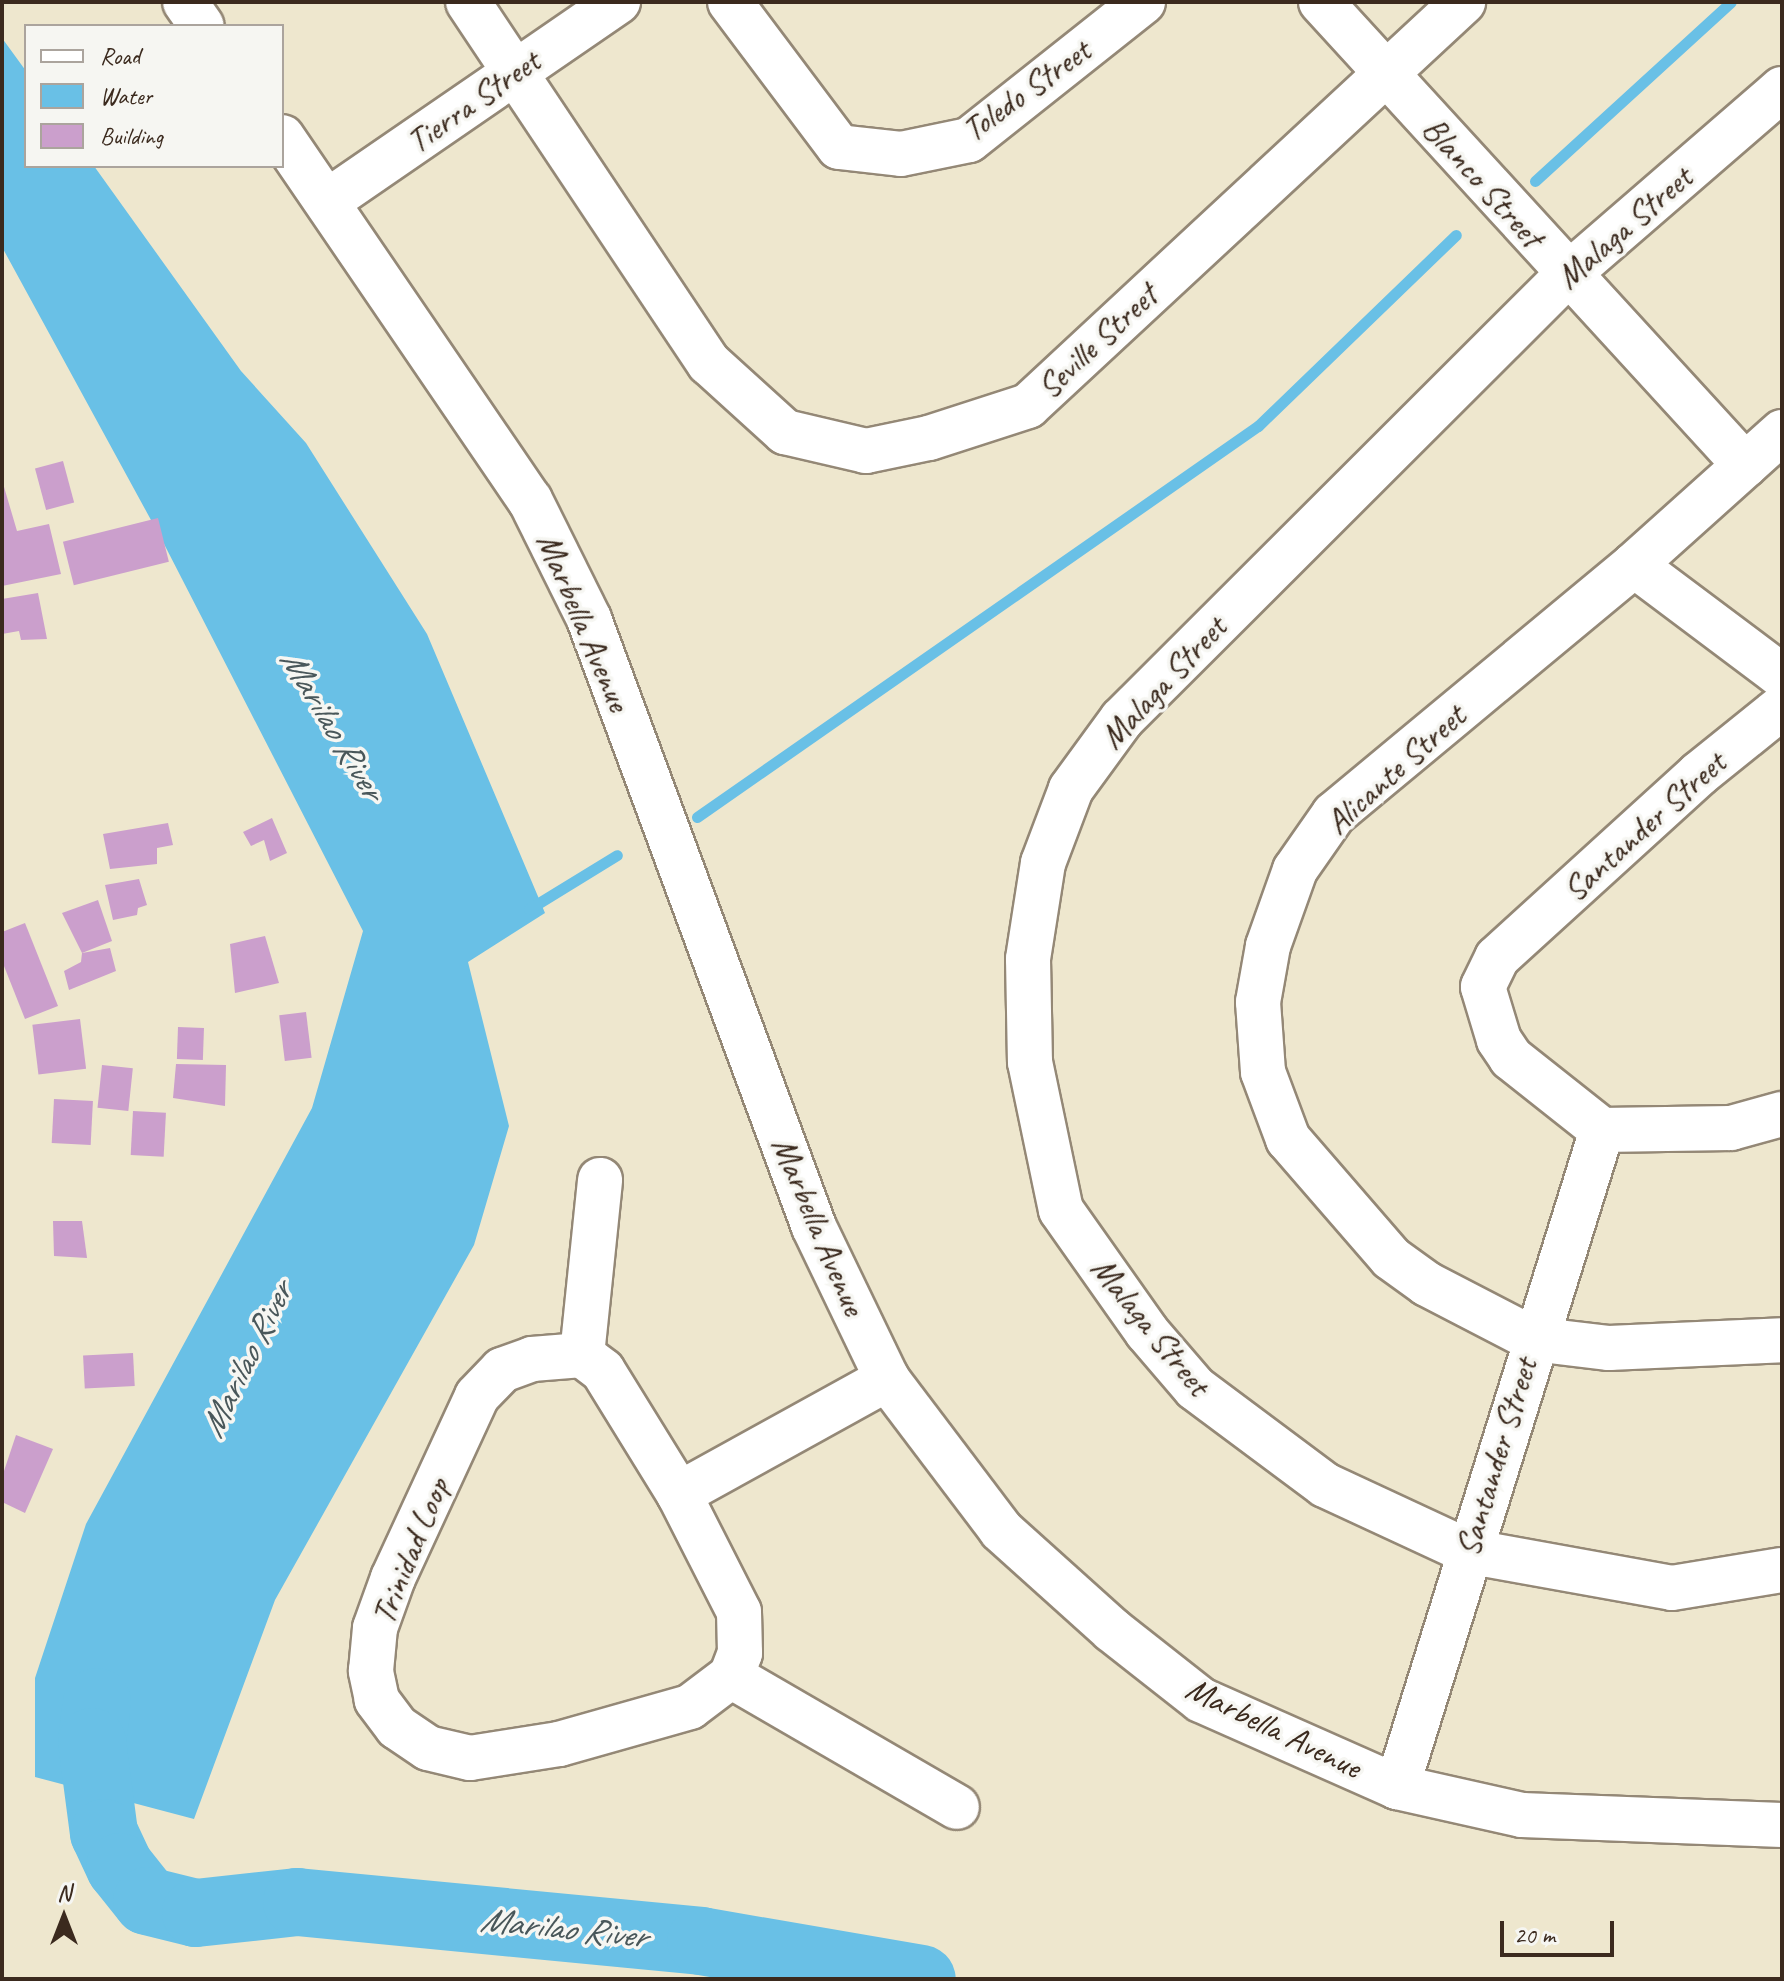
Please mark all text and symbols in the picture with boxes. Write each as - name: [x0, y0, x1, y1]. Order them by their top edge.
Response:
- legend: [24, 24, 284, 168]
- street label: Toledo Street: [954, 30, 1098, 150]
- street label: Tierra Street: [398, 40, 548, 162]
- text: Road: [100, 41, 140, 71]
- text: Water: [100, 81, 152, 111]
- street label: Blanco Street: [1414, 109, 1552, 255]
- text: Building: [100, 121, 163, 151]
- street label: Malaga Street: [1548, 157, 1700, 297]
- street label: Seville Street: [1028, 275, 1166, 407]
- street label: Marbella Avenue: [528, 527, 640, 717]
- street label: Malaga Street: [1091, 607, 1235, 757]
- water label: Marilao River: [271, 641, 393, 807]
- street label: Alicante Street: [1316, 695, 1474, 843]
- street label: Santander Street: [1554, 742, 1734, 910]
- street label: Marbella Avenue: [763, 1131, 875, 1321]
- street label: Malaga Street: [1083, 1248, 1219, 1404]
- water label: Marilao River: [190, 1276, 302, 1444]
- street label: Santander Street: [1446, 1353, 1546, 1561]
- street label: Trinidad Loop: [362, 1472, 458, 1630]
- street label: Marbella Avenue: [1180, 1667, 1368, 1787]
- north arrow: [24, 1877, 104, 1957]
- text: N: [57, 1879, 71, 1907]
- water label: Marilao River: [478, 1898, 648, 1958]
- scale bar: [1504, 1905, 1618, 1955]
- text: 20 m: [1514, 1920, 1555, 1950]

